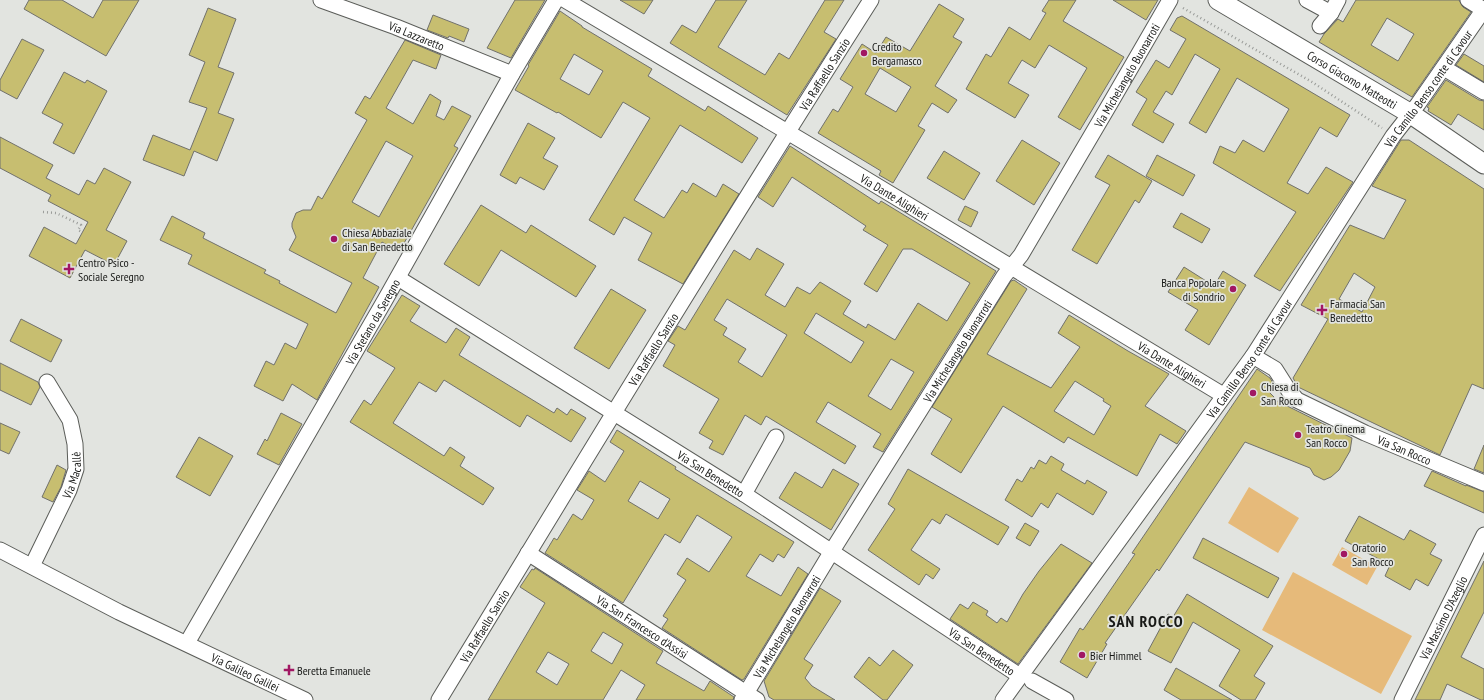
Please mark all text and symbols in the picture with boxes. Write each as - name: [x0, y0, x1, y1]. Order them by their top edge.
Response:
- street label: Via Lazzaretto: [386, 17, 447, 53]
- street label: Via Michelangelo Buonarroti: [1090, 20, 1163, 131]
- street label: Via Camillo Benso conte di Cavour: [1380, 26, 1475, 151]
- street label: Via Raffaello Sanzio: [795, 35, 853, 114]
- place label: Credito Bergamasco: [872, 39, 922, 68]
- street label: Corso Giacomo Matteotti: [1305, 47, 1400, 112]
- marker: Credito Bergamasco: [859, 48, 869, 58]
- street label: Via Dante Alighieri: [857, 170, 932, 223]
- place label: Chiesa Abbaziale di San Benedetto: [342, 225, 413, 254]
- marker: Chiesa Abbaziale di San Benedetto: [329, 234, 339, 244]
- place label: Centro Psico - Sociale Seregno: [78, 255, 144, 284]
- marker: Centro Psico - Sociale Seregno: [63, 263, 75, 275]
- place label: Banca Popolare di Sondrio: [1161, 275, 1225, 304]
- street label: Via Stefano da Seregno: [341, 276, 403, 368]
- marker: Banca Popolare di Sondrio: [1228, 284, 1238, 294]
- street label: Via Camillo Benso conte di Cavour: [1202, 295, 1295, 422]
- place label: Farmacia San Benedetto: [1330, 296, 1385, 325]
- street label: Via Michelangelo Buonarroti: [919, 297, 995, 406]
- marker: Farmacia San Benedetto: [1317, 305, 1327, 315]
- street label: Via Raffaello Sanzio: [624, 310, 681, 389]
- street label: Via Dante Alighieri: [1134, 337, 1209, 391]
- place label: Chiesa di San Rocco: [1261, 379, 1303, 408]
- marker: Chiesa di San Rocco: [1248, 388, 1258, 398]
- place label: Teatro Cinema San Rocco: [1306, 421, 1365, 450]
- marker: Teatro Cinema San Rocco: [1293, 430, 1303, 440]
- street label: Via San Rocco: [1374, 431, 1434, 468]
- street label: Via San Benedetto: [674, 446, 747, 500]
- street label: Via Macallè: [58, 452, 84, 502]
- place label: Oratorio San Rocco: [1352, 540, 1394, 569]
- marker: Oratorio San Rocco: [1339, 549, 1349, 559]
- street label: Via Michelangelo Buonarroti: [749, 572, 823, 682]
- street label: Via Massimo D'Azeglio: [1415, 573, 1470, 663]
- street label: Via Raffaello Sanzio: [456, 586, 512, 666]
- street label: Via San Francesco d'Assisi: [593, 591, 691, 661]
- district label: SAN ROCCO: [1108, 611, 1184, 631]
- street label: Via San Benedetto: [945, 623, 1018, 678]
- place label: Bier Himmel: [1090, 648, 1142, 663]
- street label: Via Galileo Galilei: [208, 649, 282, 694]
- marker: Bier Himmel: [1077, 650, 1087, 660]
- place label: Beretta Emanuele: [297, 663, 371, 678]
- marker: Beretta Emanuele: [284, 665, 294, 675]

